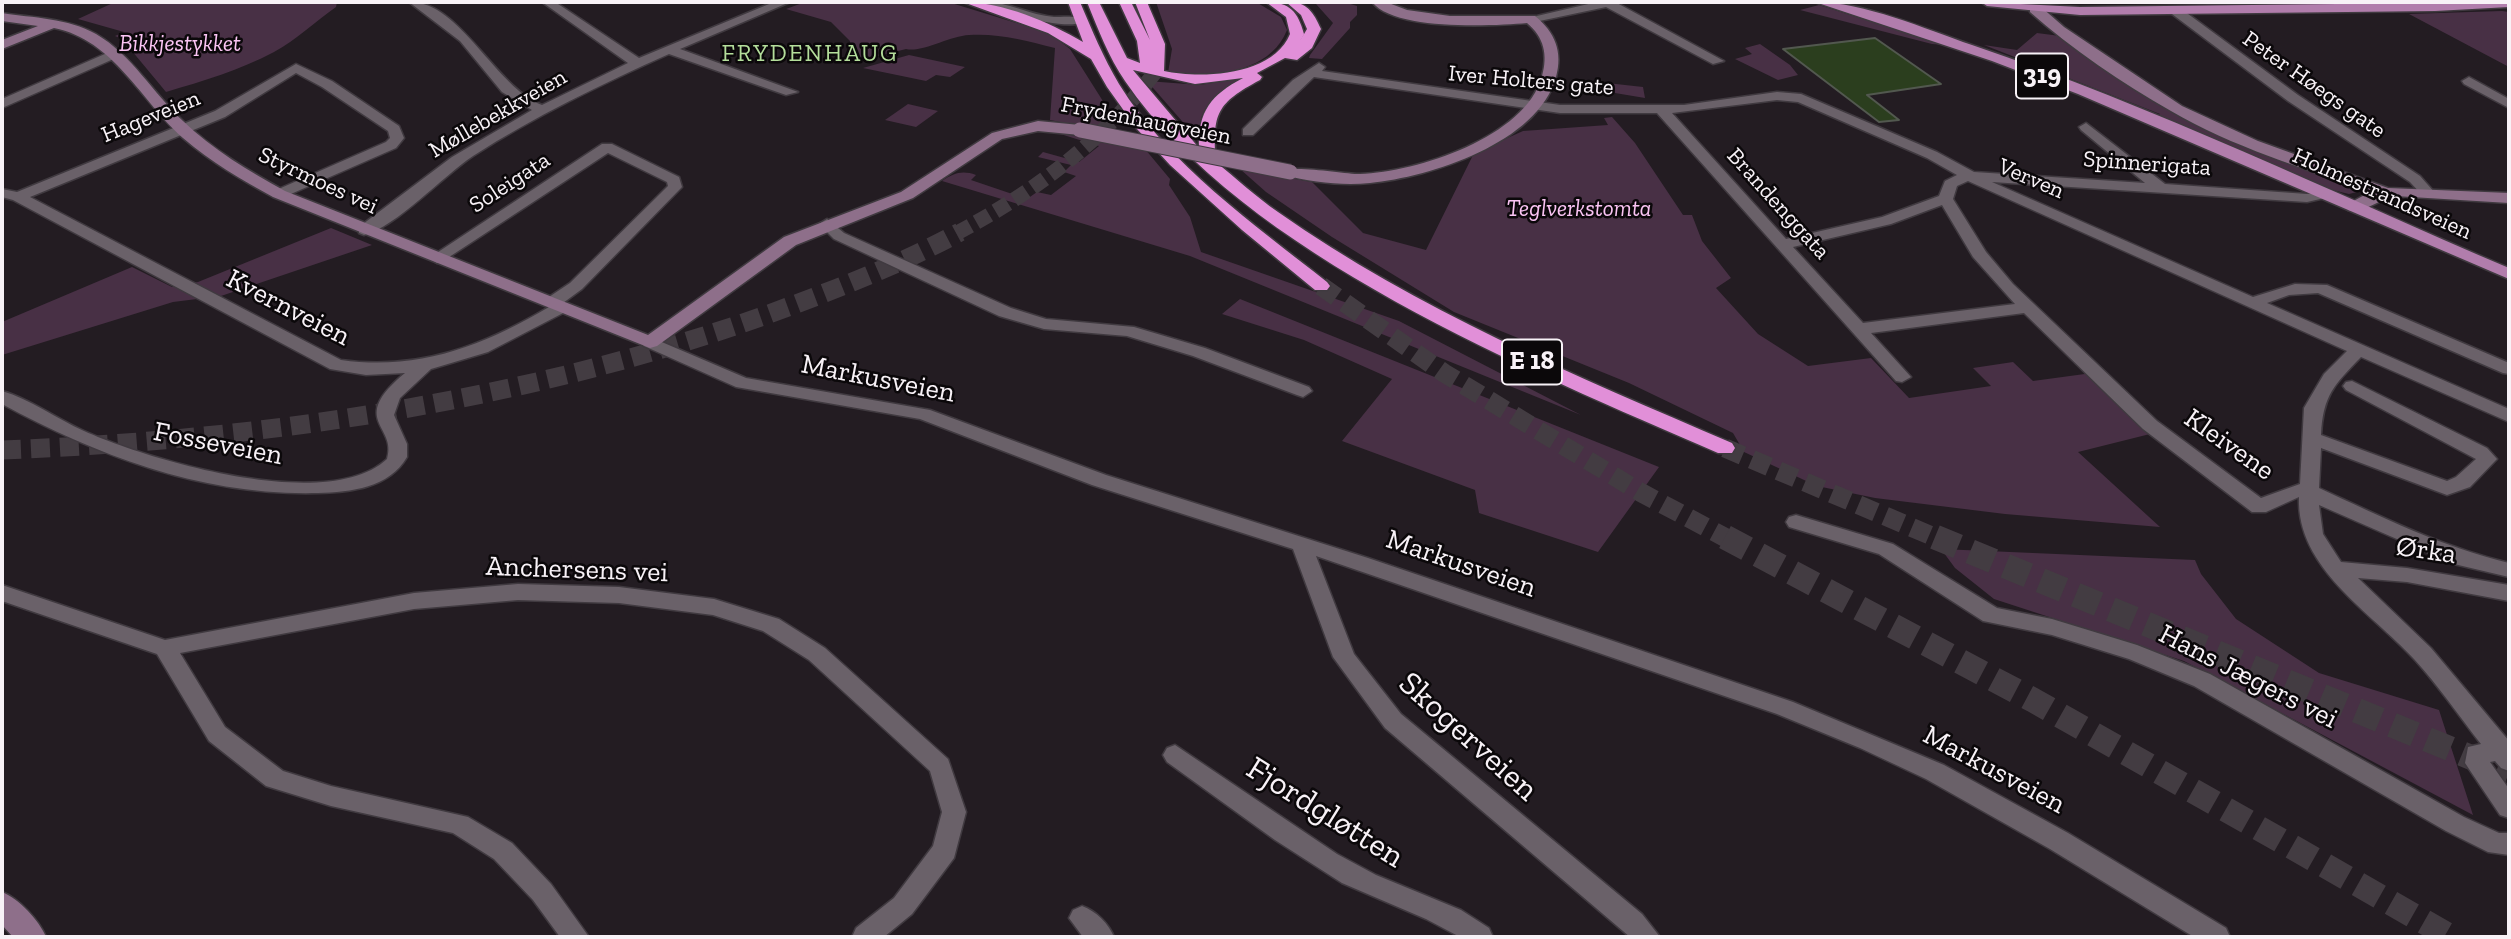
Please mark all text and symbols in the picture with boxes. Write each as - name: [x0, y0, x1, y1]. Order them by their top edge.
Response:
- street label: Peter Høegs gate: [2237, 25, 2391, 145]
- park label: Bikkjestykket: [119, 30, 241, 58]
- district label: FRYDENHAUG: [723, 40, 897, 68]
- road number: 319: [2016, 54, 2068, 99]
- street label: Iver Holters gate: [1447, 60, 1615, 102]
- street label: Møllebekkveien: [424, 63, 572, 165]
- street label: Hageveien: [98, 85, 204, 149]
- street label: Frydenhaugveien: [1059, 91, 1233, 151]
- street label: Styrmoes vei: [254, 141, 382, 221]
- street label: Holmestrandsveien: [2288, 142, 2476, 246]
- street label: Brandenggata: [1721, 143, 1835, 265]
- street label: Spinnerigata: [2082, 146, 2212, 182]
- street label: Soleigata: [464, 147, 556, 219]
- street label: Verven: [1994, 153, 2068, 205]
- park label: Teglverkstomta: [1507, 195, 1651, 223]
- street label: Kvernveien: [220, 262, 356, 354]
- road number: E 18: [1502, 340, 1562, 384]
- street label: Markusveien: [798, 348, 958, 410]
- street label: Kleivene: [2178, 402, 2280, 488]
- street label: Fosseveien: [151, 415, 285, 473]
- street label: Markusveien: [1382, 523, 1540, 605]
- street label: Ørka: [2394, 530, 2458, 572]
- street label: Anchersens vei: [485, 550, 669, 590]
- street label: Hans Jægers vei: [2153, 618, 2343, 736]
- street label: Skogerveien: [1390, 664, 1546, 810]
- street label: Markusveien: [1917, 719, 2071, 821]
- street label: Fjordgløtten: [1239, 749, 1411, 877]

